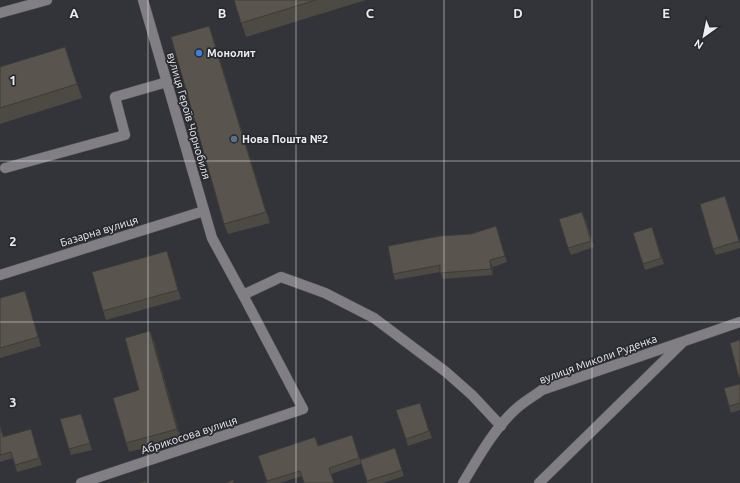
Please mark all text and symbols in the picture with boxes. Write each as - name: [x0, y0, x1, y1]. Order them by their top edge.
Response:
- text: A: [69, 6, 79, 20]
- text: B: [218, 6, 227, 20]
- text: C: [366, 6, 375, 20]
- text: D: [513, 6, 523, 20]
- text: E: [662, 6, 670, 20]
- north arrow: [684, 16, 724, 56]
- text: N: [692, 37, 705, 52]
- place label: Монолит: [207, 47, 256, 59]
- marker: Монолит: [194, 48, 204, 58]
- street label: вулиця Героїв Чорнобиля: [165, 51, 213, 181]
- text: 1: [9, 73, 17, 87]
- place label: Нова Пошта №2: [242, 133, 328, 145]
- marker: Нова Пошта №2: [229, 134, 239, 144]
- street label: Базарна вулиця: [59, 213, 139, 249]
- text: 2: [9, 234, 17, 248]
- street label: вулиця Миколи Руденка: [537, 332, 659, 386]
- text: 3: [9, 395, 17, 409]
- street label: Абрикосова вулиця: [139, 414, 239, 456]

